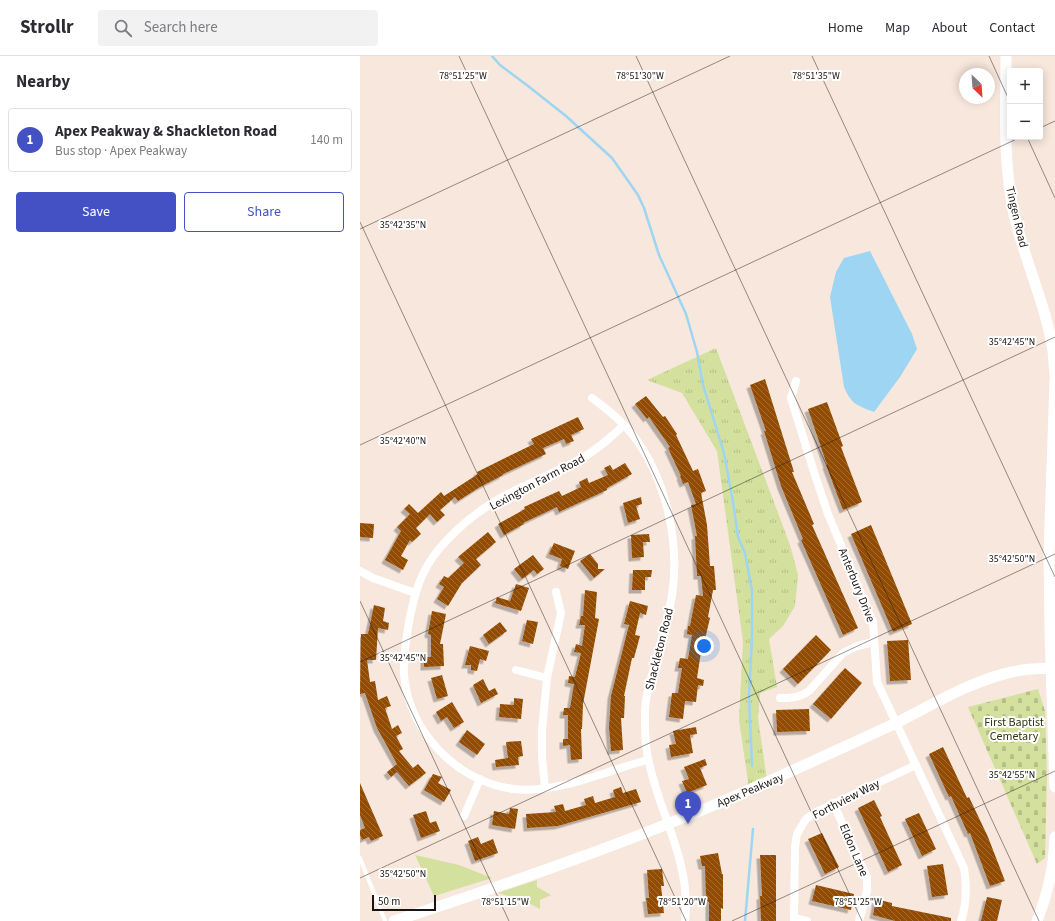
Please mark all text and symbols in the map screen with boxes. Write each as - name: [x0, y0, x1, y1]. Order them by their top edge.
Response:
- search box: [98, 10, 378, 46]
- text: Strollr: [20, 14, 74, 41]
- icon: search: [112, 17, 134, 39]
- text: Search here: [144, 17, 218, 38]
- text: Home: [828, 18, 863, 38]
- text: Map: [885, 18, 910, 38]
- text: About: [932, 18, 967, 38]
- text: Contact: [989, 18, 1035, 38]
- north arrow: [959, 68, 995, 104]
- map controls: [1007, 68, 1043, 140]
- button: +: [1007, 68, 1043, 104]
- text: 78°51'25"W: [439, 69, 487, 83]
- text: 78°51'30"W: [616, 69, 664, 83]
- text: 78°51'35"W: [792, 69, 840, 83]
- text: Nearby: [16, 70, 70, 94]
- button: −: [1007, 104, 1043, 140]
- text: Apex Peakway & Shackleton Road: [55, 121, 277, 142]
- text: 1: [27, 131, 33, 149]
- text: 140 m: [310, 131, 343, 149]
- text: Bus stop · Apex Peakway: [55, 142, 187, 160]
- street label: Tingen Road: [1001, 185, 1032, 249]
- button: Save: [16, 192, 176, 232]
- button: Share: [184, 192, 344, 232]
- text: 35°42'35"N: [380, 218, 426, 232]
- text: 35°42'45"N: [989, 335, 1035, 349]
- text: 35°42'40"N: [380, 434, 426, 448]
- street label: Lexington Farm Road: [487, 450, 588, 515]
- street label: Anterbury Drive: [834, 546, 879, 625]
- text: 35°42'50"N: [989, 552, 1035, 566]
- street label: Shackleton Road: [641, 606, 678, 692]
- your location: [694, 636, 714, 656]
- text: 35°42'45"N: [380, 651, 426, 665]
- park label: First Baptist Cemetary: [984, 714, 1044, 745]
- text: 35°42'55"N: [989, 768, 1035, 782]
- street label: Apex Peakway: [714, 769, 787, 812]
- street label: Forthview Way: [810, 775, 883, 824]
- pin: 1: [675, 791, 701, 824]
- street label: Eldon Lane: [835, 821, 872, 879]
- text: 35°42'50"N: [380, 867, 426, 881]
- scale bar: [372, 893, 436, 912]
- text: 50 m: [378, 894, 400, 909]
- text: 78°51'15"W: [481, 895, 529, 909]
- text: 78°51'20"W: [658, 895, 706, 909]
- text: 78°51'25"W: [834, 895, 882, 909]

